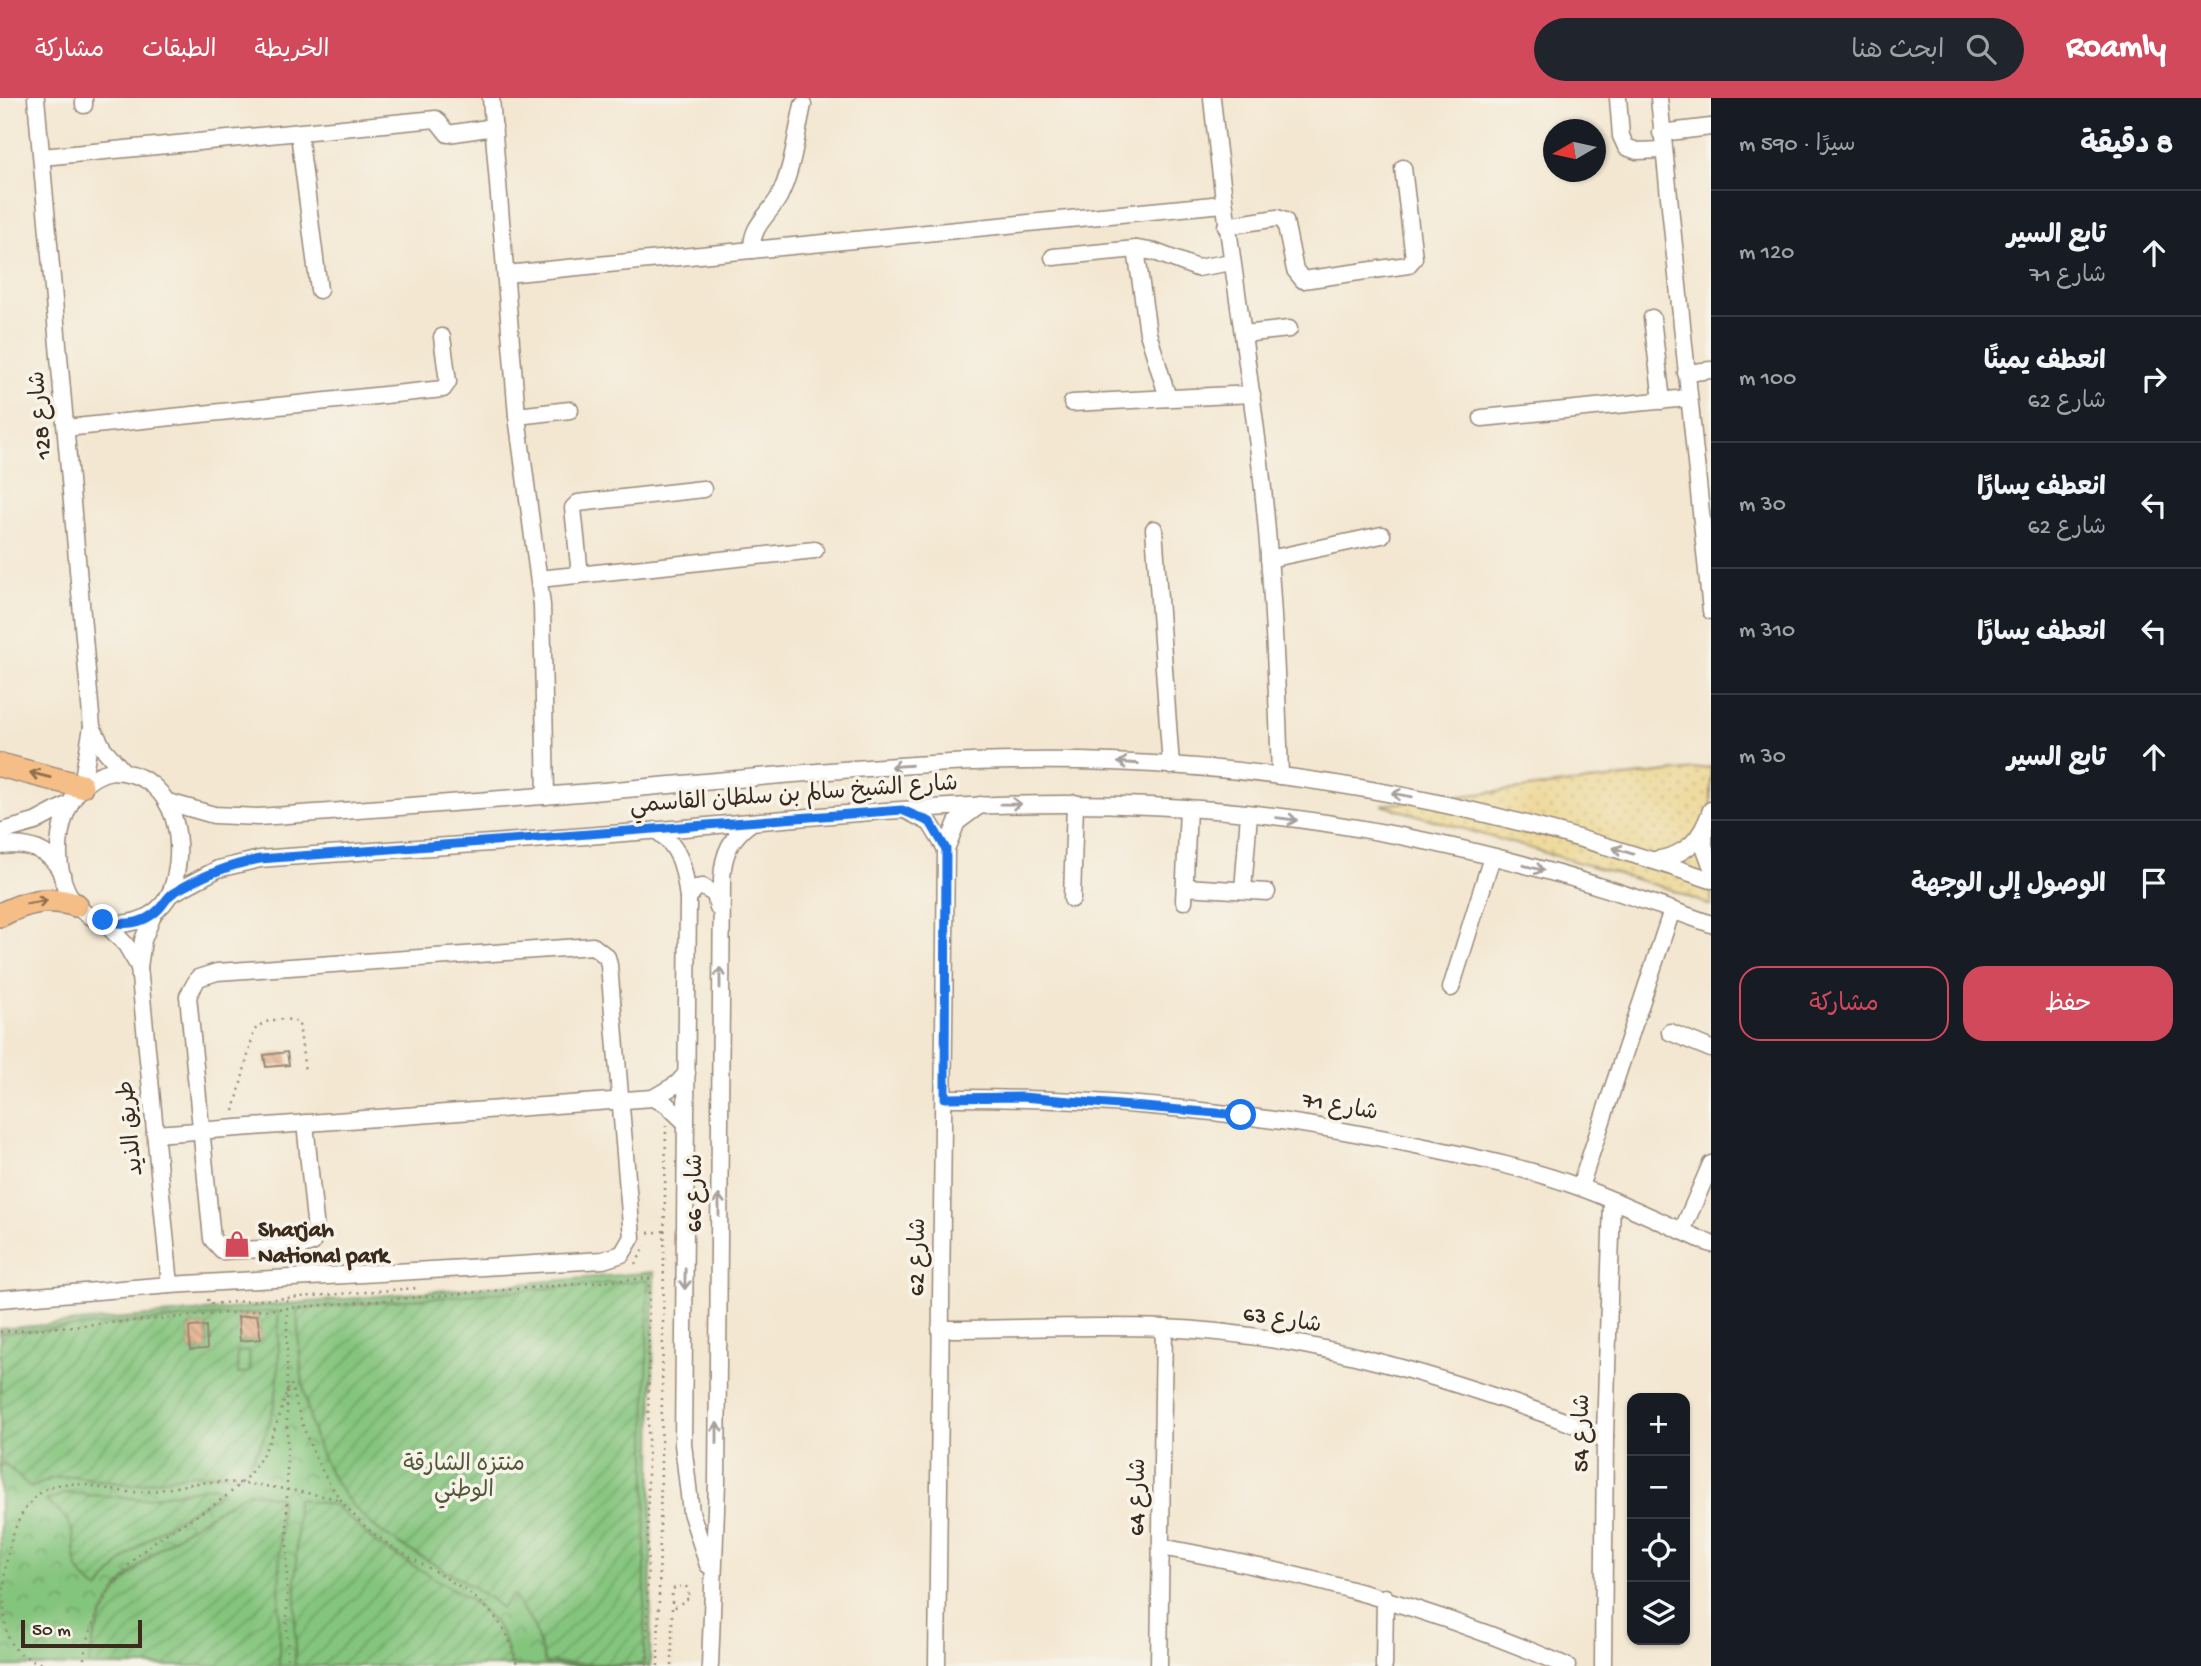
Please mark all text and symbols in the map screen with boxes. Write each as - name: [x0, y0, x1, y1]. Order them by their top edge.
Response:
- search box: [1534, 18, 2024, 81]
- icon: search: [1962, 30, 2000, 68]
- text: Roamly: [2066, 30, 2166, 68]
- text: مشاركة: [35, 37, 104, 66]
- text: الطبقات: [142, 37, 217, 66]
- text: الخريطة: [255, 37, 329, 66]
- text: ابحث هنا: [1851, 37, 1944, 68]
- north arrow: [1543, 119, 1606, 182]
- text: 8 دقيقة: [2080, 129, 2173, 164]
- text: سيرًا · 590 m: [1739, 132, 1856, 159]
- text: تابع السير: [2007, 222, 2106, 253]
- icon: ahead: [2135, 234, 2173, 272]
- text: 120 m: [1739, 240, 1794, 267]
- text: شارع 71: [2030, 263, 2106, 290]
- text: انعطف يمينًا: [1984, 348, 2106, 379]
- icon: right: [2135, 360, 2173, 398]
- text: 100 m: [1739, 366, 1796, 393]
- street label: شارع 128: [25, 370, 59, 461]
- text: شارع 62: [2028, 389, 2106, 416]
- text: انعطف يسارًا: [1977, 474, 2106, 505]
- icon: left: [2135, 486, 2173, 524]
- text: 30 m: [1739, 492, 1786, 519]
- text: شارع 62: [2028, 515, 2106, 542]
- icon: left: [2135, 612, 2173, 650]
- text: 310 m: [1739, 618, 1795, 645]
- text: انعطف يسارًا: [1977, 619, 2106, 650]
- icon: ahead: [2135, 738, 2173, 776]
- text: 30 m: [1739, 744, 1786, 771]
- text: تابع السير: [2007, 745, 2106, 776]
- one-way arrow: [1117, 756, 1140, 769]
- one-way arrow: [890, 760, 913, 773]
- one-way arrow: [29, 768, 52, 781]
- street label: شارع الشيخ سالم بن سلطان القاسمي: [629, 771, 959, 825]
- one-way arrow: [1391, 788, 1414, 802]
- one-way arrow: [1000, 797, 1023, 811]
- one-way arrow: [1275, 812, 1298, 825]
- one-way arrow: [1612, 843, 1634, 856]
- one-way arrow: [1522, 862, 1545, 875]
- icon: arrive: [2135, 864, 2173, 902]
- text: الوصول إلى الوجهة: [1911, 871, 2106, 902]
- one-way arrow: [25, 895, 48, 908]
- route end: [87, 904, 118, 935]
- button: مشاركة: [1739, 966, 1949, 1041]
- button: حفظ: [1963, 966, 2173, 1041]
- one-way arrow: [713, 967, 727, 990]
- street label: طريق الذيد: [114, 1079, 150, 1177]
- street label: شارع 71: [1299, 1088, 1380, 1128]
- route start: [1225, 1099, 1256, 1130]
- street label: شارع 66: [683, 1154, 710, 1232]
- one-way arrow: [712, 1194, 726, 1217]
- place label: Sharjah National park: [258, 1218, 392, 1271]
- street label: شارع 62: [905, 1218, 933, 1296]
- shop icon: Sharjah National park: [222, 1229, 252, 1259]
- one-way arrow: [678, 1267, 692, 1290]
- street label: شارع 63: [1241, 1301, 1323, 1341]
- map controls: [1627, 1393, 1690, 1645]
- button: +: [1627, 1393, 1690, 1456]
- street label: شارع 54: [1569, 1394, 1597, 1472]
- one-way arrow: [710, 1422, 724, 1445]
- park label: منتزه الشارقة الوطني: [403, 1452, 525, 1509]
- button: −: [1627, 1456, 1690, 1519]
- street label: شارع 64: [1125, 1458, 1153, 1536]
- button: locate: [1627, 1519, 1690, 1582]
- button: layers: [1627, 1582, 1690, 1645]
- scale bar: [21, 1617, 142, 1649]
- text: 50 m: [32, 1620, 71, 1643]

